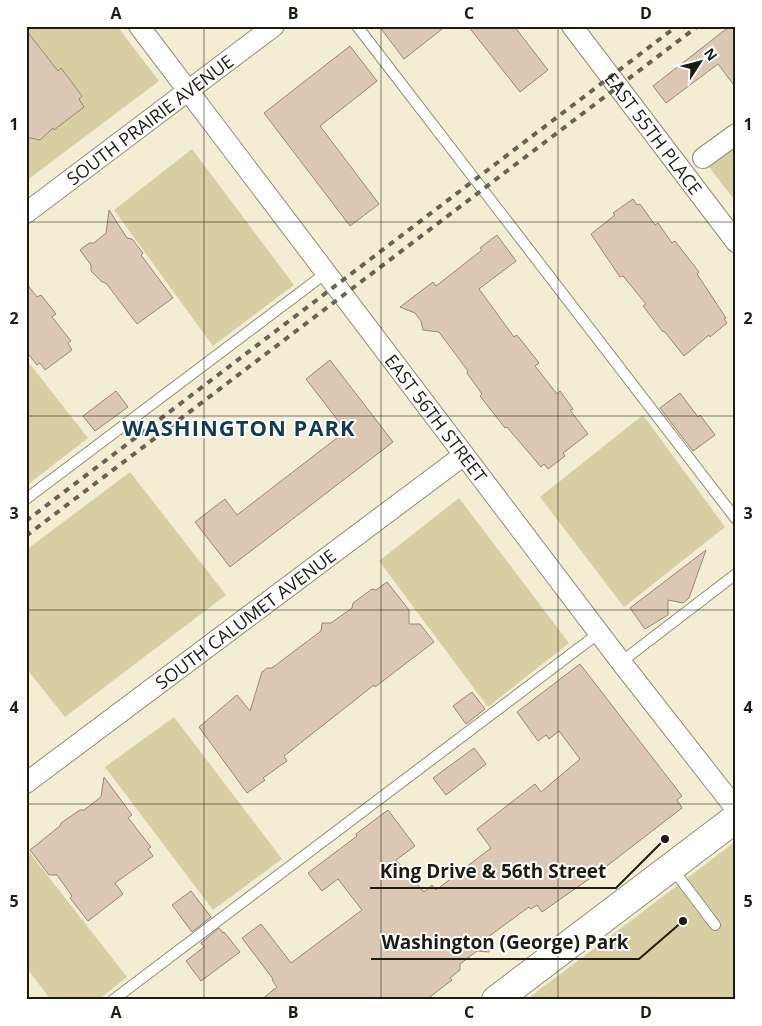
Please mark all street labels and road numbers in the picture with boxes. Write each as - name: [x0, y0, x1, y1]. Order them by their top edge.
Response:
- street label: SOUTH PRAIRIE AVENUE: [62, 49, 238, 190]
- street label: EAST 55TH PLACE: [600, 68, 708, 199]
- street label: EAST 56TH STREET: [380, 349, 493, 487]
- street label: SOUTH CALUMET AVENUE: [150, 543, 340, 694]

